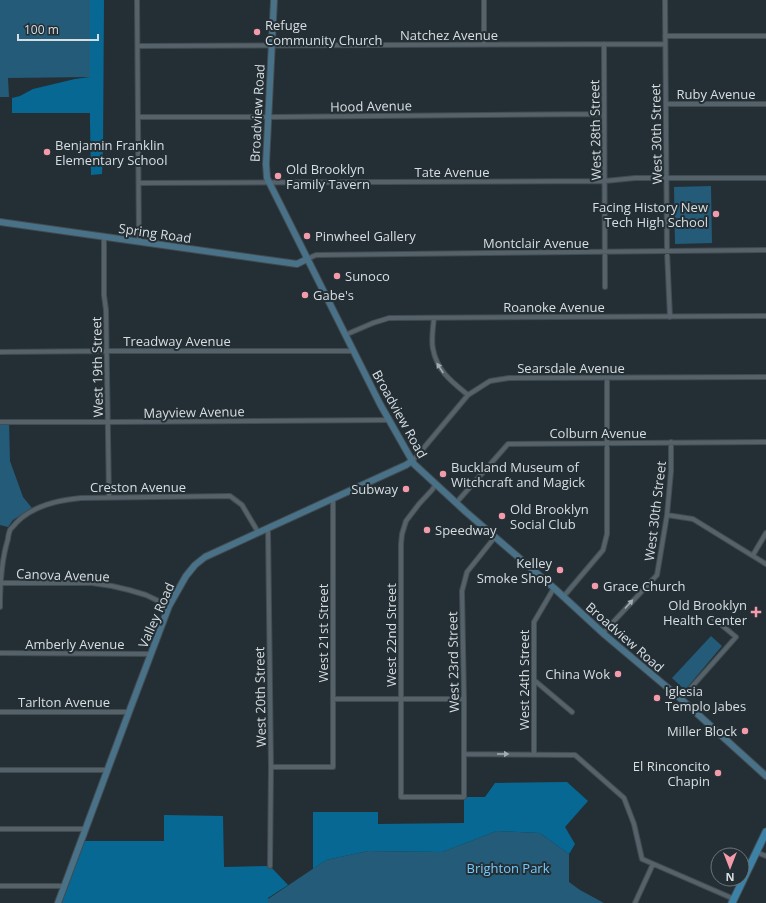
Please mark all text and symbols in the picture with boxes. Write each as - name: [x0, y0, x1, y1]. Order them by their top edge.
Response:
- scale bar: [18, 16, 98, 42]
- place label: Refuge Community Church: [265, 16, 382, 49]
- text: 100 m: [24, 21, 59, 38]
- street label: Natchez Avenue: [400, 26, 498, 44]
- marker: Refuge Community Church: [252, 27, 262, 37]
- street label: Broadview Road: [245, 63, 269, 163]
- street label: West 28th Street: [585, 79, 605, 180]
- street label: West 30th Street: [646, 83, 666, 184]
- street label: Ruby Avenue: [676, 85, 756, 103]
- street label: Hood Avenue: [330, 96, 412, 116]
- place label: Benjamin Franklin Elementary School: [55, 136, 167, 169]
- marker: Benjamin Franklin Elementary School: [42, 147, 52, 157]
- place label: Old Brooklyn Family Tavern: [286, 160, 370, 193]
- street label: Tate Avenue: [415, 163, 489, 181]
- marker: Old Brooklyn Family Tavern: [273, 171, 283, 181]
- place label: Facing History New Tech High School: [592, 198, 708, 231]
- marker: Facing History New Tech High School: [711, 209, 721, 219]
- street label: Spring Road: [118, 219, 192, 247]
- place label: Pinwheel Gallery: [315, 227, 416, 245]
- marker: Pinwheel Gallery: [302, 231, 312, 241]
- street label: Montclair Avenue: [483, 234, 589, 252]
- place label: Sunoco: [345, 267, 390, 285]
- marker: Sunoco: [332, 271, 342, 281]
- place label: Gabe's: [313, 286, 354, 304]
- marker: Gabe's: [300, 290, 310, 300]
- street label: Roanoke Avenue: [503, 298, 605, 316]
- street label: West 19th Street: [87, 316, 107, 417]
- street label: Treadway Avenue: [123, 332, 231, 350]
- street label: Searsdale Avenue: [517, 359, 625, 377]
- one-way arrow: [437, 362, 444, 374]
- street label: Broadview Road: [368, 367, 432, 461]
- street label: Mayview Avenue: [143, 402, 245, 422]
- street label: Colburn Avenue: [549, 424, 647, 442]
- place label: Buckland Museum of Witchcraft and Magick: [451, 458, 585, 491]
- street label: West 30th Street: [640, 460, 670, 562]
- marker: Buckland Museum of Witchcraft and Magick: [438, 469, 448, 479]
- street label: Creston Avenue: [90, 478, 186, 496]
- place label: Subway: [351, 480, 398, 498]
- marker: Subway: [401, 484, 411, 494]
- place label: Old Brooklyn Social Club: [510, 500, 589, 533]
- marker: Old Brooklyn Social Club: [497, 511, 507, 521]
- place label: Speedway: [435, 521, 497, 539]
- marker: Speedway: [422, 525, 432, 535]
- place label: Kelley Smoke Shop: [477, 554, 552, 587]
- street label: Canova Avenue: [16, 564, 110, 586]
- marker: Kelley Smoke Shop: [555, 565, 565, 575]
- place label: Grace Church: [603, 577, 686, 595]
- street label: Valley Road: [134, 579, 178, 651]
- marker: Grace Church: [590, 581, 600, 591]
- street label: West 21st Street: [314, 583, 332, 682]
- street label: West 22nd Street: [382, 583, 400, 687]
- place label: Old Brooklyn Health Center: [663, 596, 748, 629]
- street label: Broadview Road: [582, 598, 668, 676]
- one-way arrow: [624, 599, 634, 609]
- marker: Old Brooklyn Health Center: [750, 606, 762, 618]
- street label: West 23rd Street: [443, 611, 463, 713]
- street label: West 24th Street: [515, 629, 533, 730]
- street label: Amberly Avenue: [25, 635, 125, 653]
- street label: West 20th Street: [250, 646, 270, 747]
- place label: China Wok: [545, 665, 610, 683]
- marker: China Wok: [613, 669, 623, 679]
- place label: Iglesia Templo Jabes: [665, 682, 746, 715]
- street label: Tarlton Avenue: [18, 693, 110, 711]
- marker: Iglesia Templo Jabes: [652, 693, 662, 703]
- place label: Miller Block: [667, 722, 737, 740]
- marker: Miller Block: [740, 726, 750, 736]
- one-way arrow: [497, 751, 510, 757]
- place label: El Rinconcito Chapin: [633, 757, 710, 790]
- marker: El Rinconcito Chapin: [713, 768, 723, 778]
- north arrow: [710, 847, 750, 887]
- park label: Brighton Park: [466, 859, 550, 877]
- text: N: [726, 870, 734, 885]

